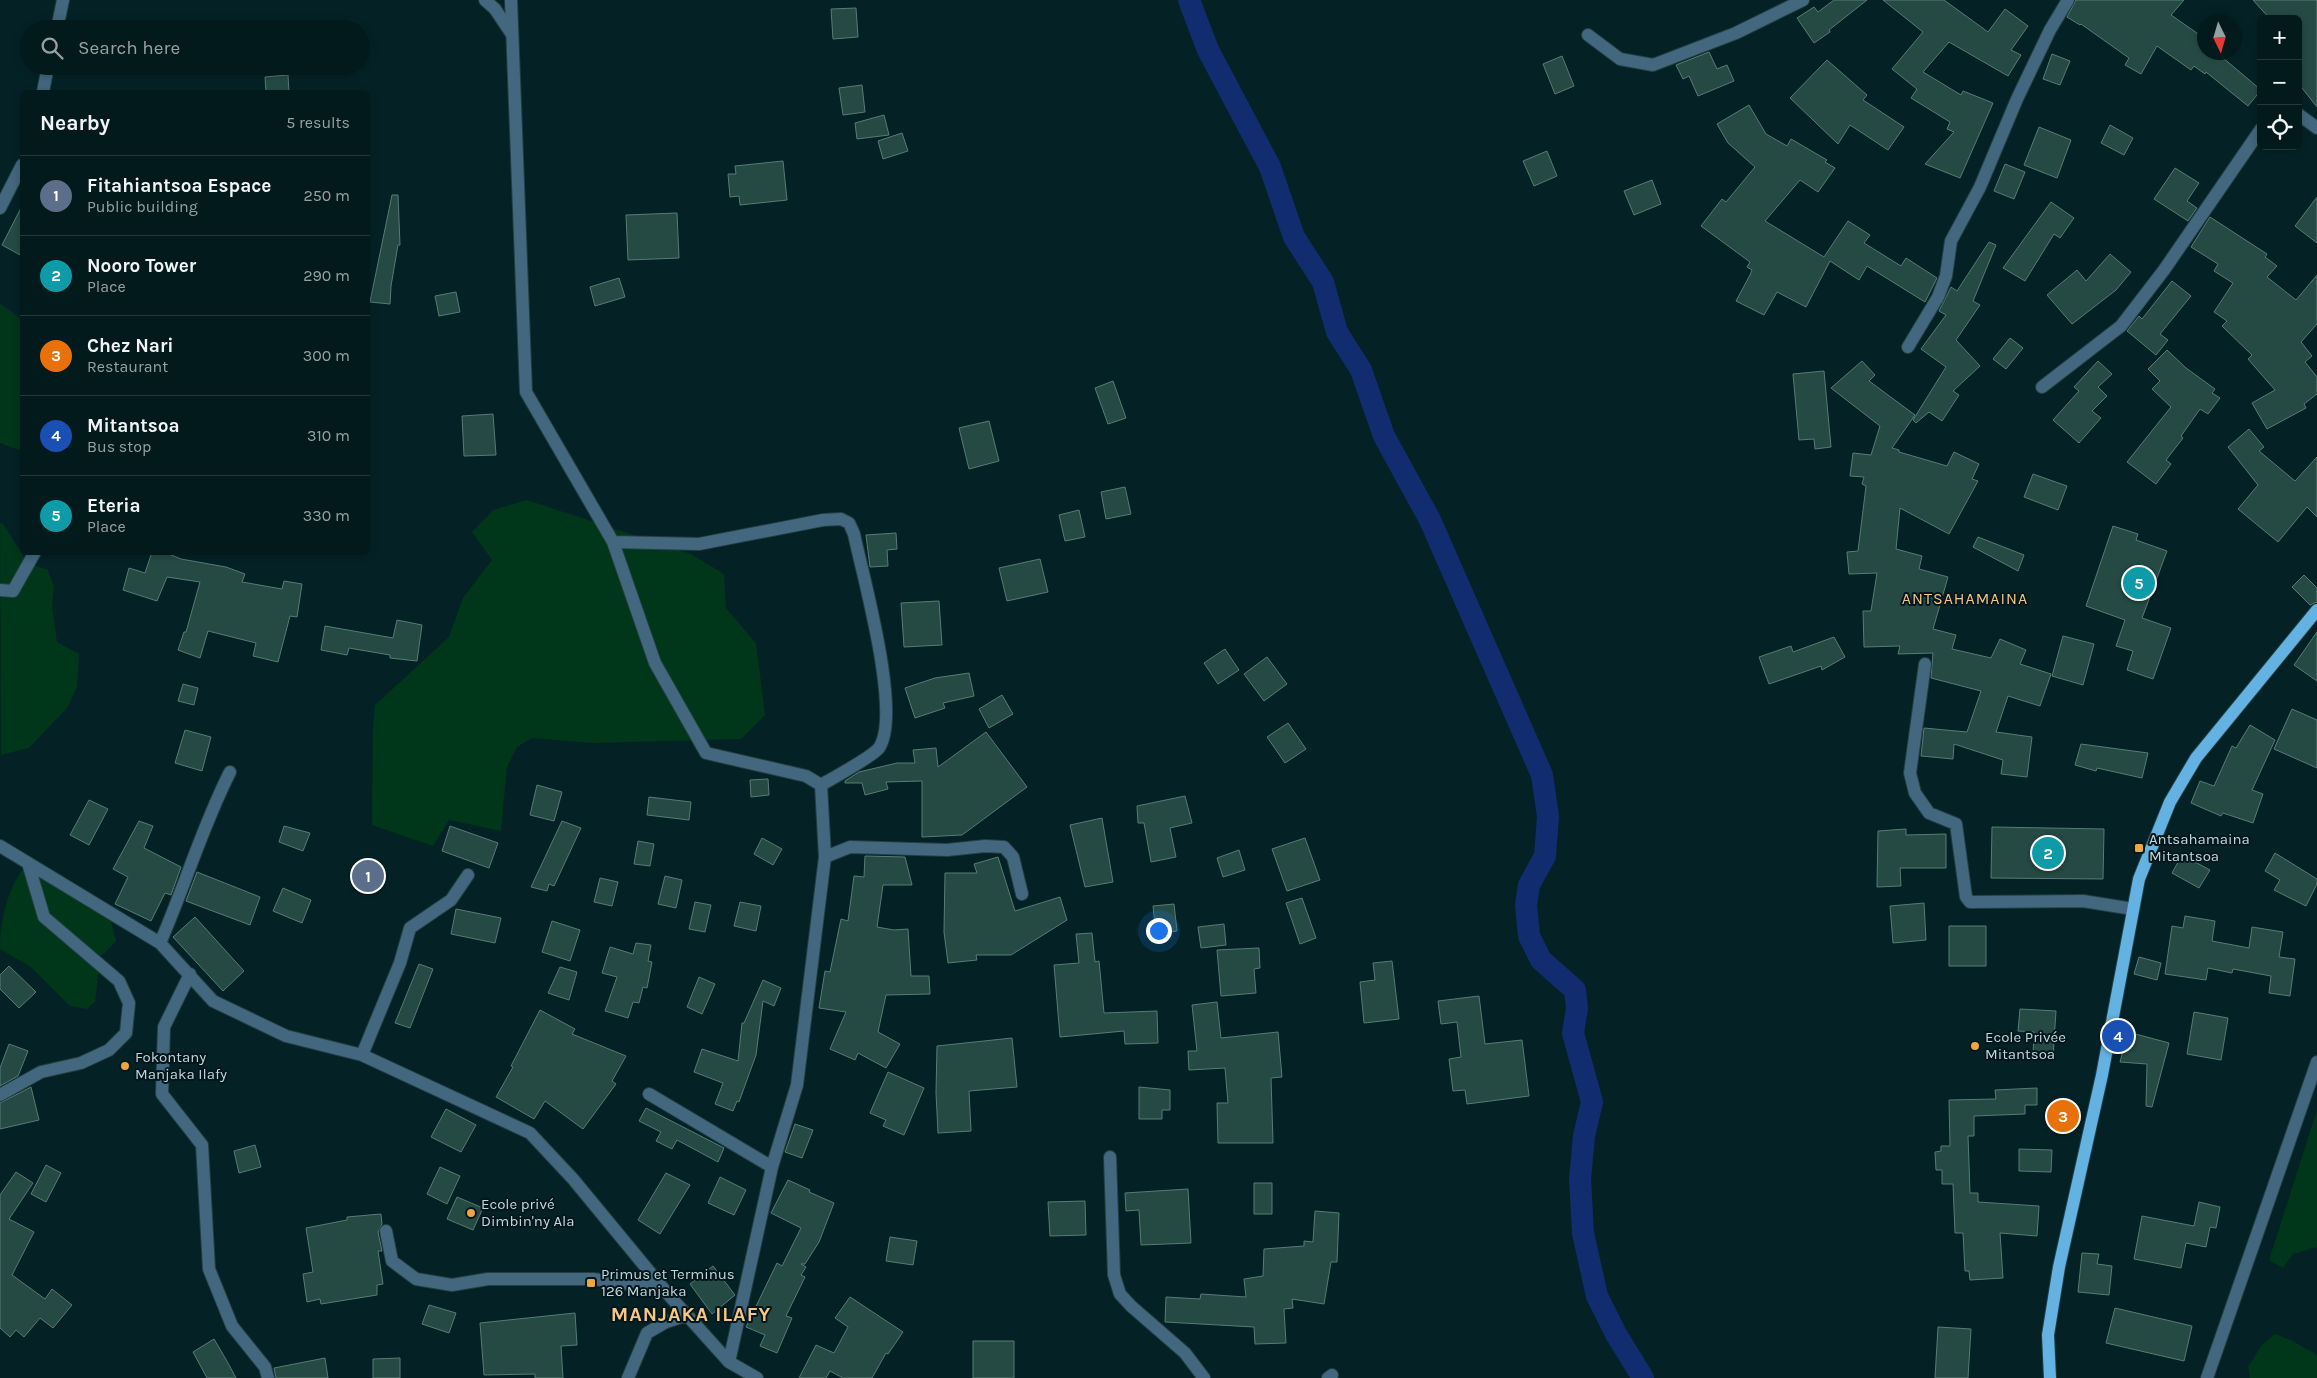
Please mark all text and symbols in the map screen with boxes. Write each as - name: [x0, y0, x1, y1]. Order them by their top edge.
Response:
- north arrow: [2197, 15, 2242, 60]
- map controls: [2257, 15, 2302, 150]
- button: +: [2257, 15, 2302, 60]
- search box: [20, 20, 370, 75]
- icon: search: [38, 34, 66, 62]
- text: Search here: [78, 37, 180, 59]
- button: −: [2257, 60, 2302, 105]
- button: locate: [2257, 105, 2302, 150]
- text: Nearby: [40, 111, 110, 135]
- text: 5 results: [286, 113, 350, 132]
- text: Fitahiantsoa Espace: [87, 175, 271, 197]
- text: 1: [53, 186, 59, 205]
- text: 250 m: [303, 186, 350, 205]
- text: Public building: [87, 197, 198, 216]
- text: Nooro Tower: [87, 255, 196, 277]
- text: 2: [51, 266, 61, 285]
- text: 290 m: [303, 266, 350, 285]
- text: Place: [87, 277, 126, 296]
- text: Chez Nari: [87, 335, 174, 357]
- text: 3: [51, 346, 61, 365]
- text: 300 m: [303, 346, 350, 365]
- text: Restaurant: [87, 357, 168, 376]
- text: Mitantsoa: [87, 415, 180, 437]
- text: 4: [51, 426, 61, 445]
- text: 310 m: [307, 426, 350, 445]
- text: Bus stop: [87, 437, 151, 456]
- text: Eteria: [87, 495, 141, 517]
- text: 5: [51, 506, 61, 525]
- text: 330 m: [303, 506, 350, 525]
- text: Place: [87, 517, 126, 536]
- pin: 5: [2123, 564, 2155, 602]
- district label: ANTSAHAMAINA: [1902, 589, 2028, 608]
- place label: Antsahamaina Mitantsoa: [2149, 830, 2250, 865]
- pin: 2: [2032, 834, 2064, 872]
- marker: Antsahamaina Mitantsoa: [2133, 842, 2145, 854]
- pin: 1: [352, 857, 384, 895]
- your location: [1146, 918, 1172, 944]
- pin: 4: [2102, 1017, 2134, 1055]
- place label: Ecole Privée Mitantsoa: [1985, 1028, 2066, 1063]
- marker: Ecole Privée Mitantsoa: [1969, 1040, 1981, 1052]
- place label: Fokontany Manjaka Ilafy: [135, 1048, 227, 1083]
- marker: Fokontany Manjaka Ilafy: [119, 1060, 131, 1072]
- pin: 3: [2047, 1097, 2079, 1135]
- place label: Ecole privé Dimbin'ny Ala: [481, 1195, 575, 1230]
- marker: Ecole privé Dimbin'ny Ala: [465, 1207, 477, 1219]
- place label: Primus et Terminus 126 Manjaka: [601, 1265, 735, 1300]
- marker: Primus et Terminus 126 Manjaka: [585, 1277, 597, 1289]
- district label: MANJAKA ILAFY: [611, 1303, 771, 1326]

